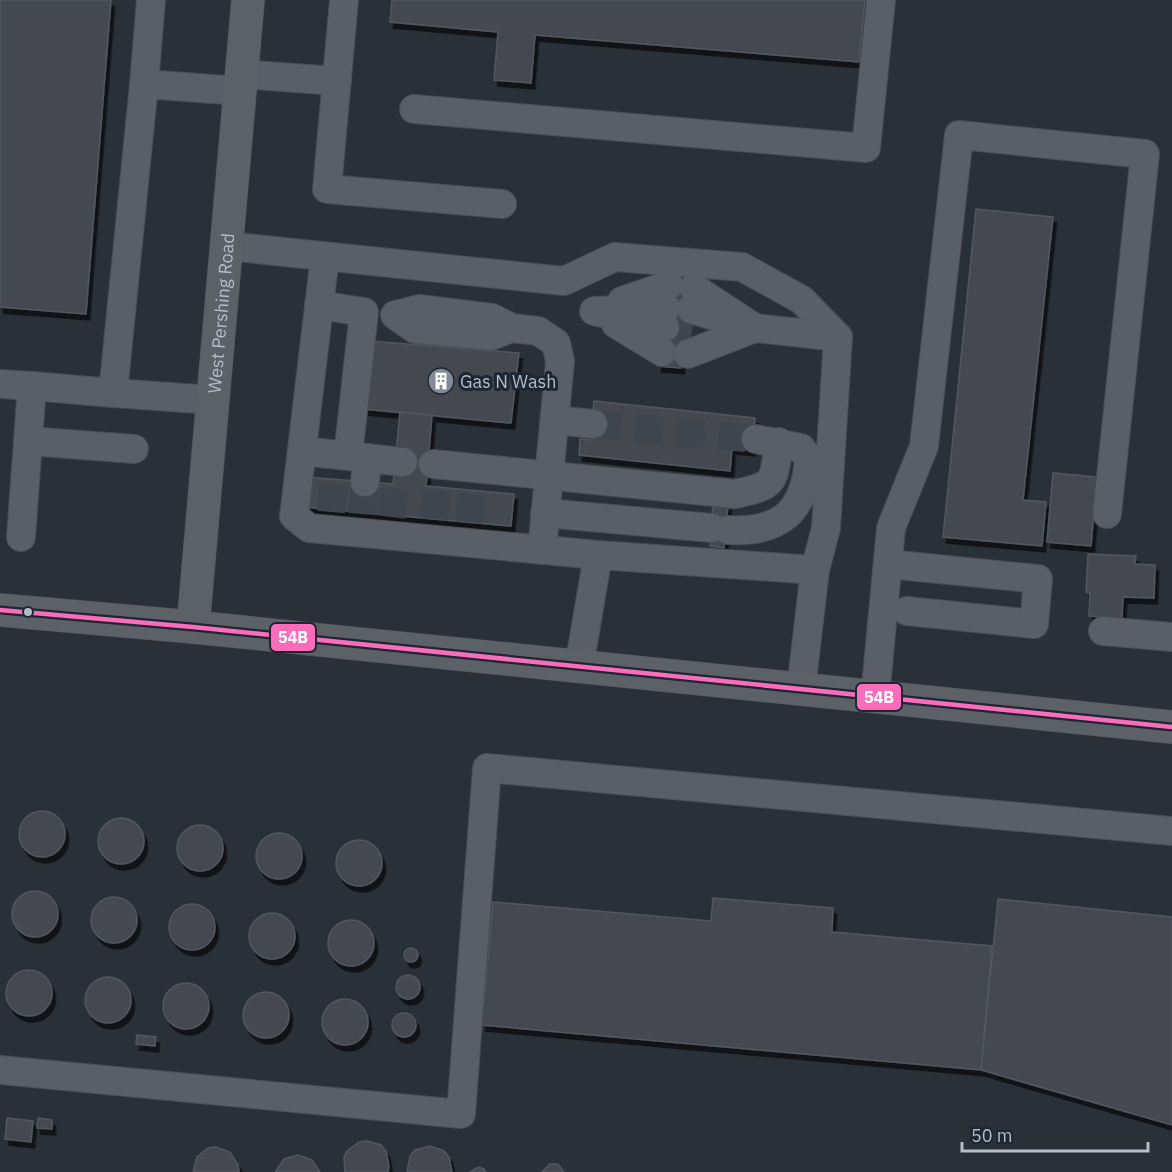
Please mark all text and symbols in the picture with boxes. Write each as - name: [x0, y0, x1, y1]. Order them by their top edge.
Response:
- street label: West Pershing Road: [202, 232, 239, 394]
- building icon: Gas N Wash: [426, 366, 456, 396]
- place label: Gas N Wash: [460, 370, 557, 393]
- unlabelled marker: [22, 606, 34, 618]
- line badge: 54B: [270, 623, 316, 652]
- text: 54B: [278, 627, 308, 647]
- line badge: 54B: [856, 683, 902, 711]
- text: 54B: [864, 687, 894, 707]
- scale bar: [962, 1115, 1148, 1153]
- text: 50 m: [971, 1124, 1013, 1147]

